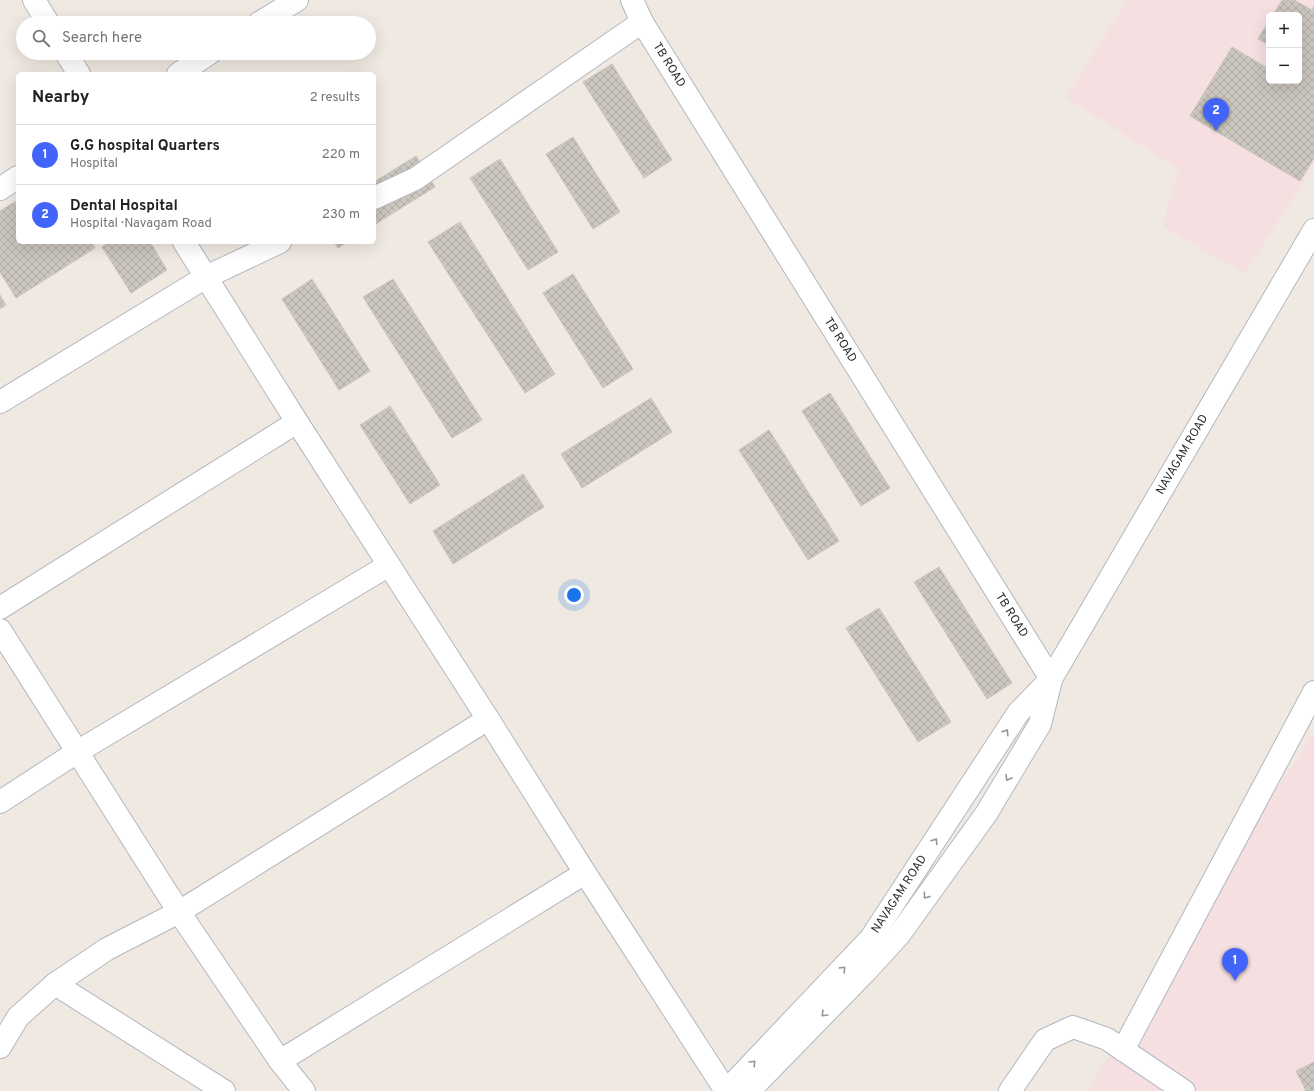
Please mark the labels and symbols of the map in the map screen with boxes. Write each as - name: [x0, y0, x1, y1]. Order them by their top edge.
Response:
- street label: TB ROAD: [649, 40, 689, 91]
- pin: 2: [1203, 98, 1229, 131]
- street label: TB ROAD: [820, 315, 860, 366]
- street label: NAVAGAM ROAD: [1153, 412, 1212, 498]
- your location: [564, 585, 584, 605]
- street label: TB ROAD: [991, 590, 1031, 641]
- one-way arrow: [1001, 729, 1009, 736]
- one-way arrow: [1005, 774, 1012, 781]
- one-way arrow: [930, 838, 938, 845]
- street label: NAVAGAM ROAD: [868, 852, 931, 937]
- one-way arrow: [924, 892, 931, 899]
- pin: 1: [1222, 948, 1248, 981]
- one-way arrow: [838, 966, 845, 974]
- one-way arrow: [821, 1009, 829, 1017]
- one-way arrow: [748, 1060, 756, 1068]

